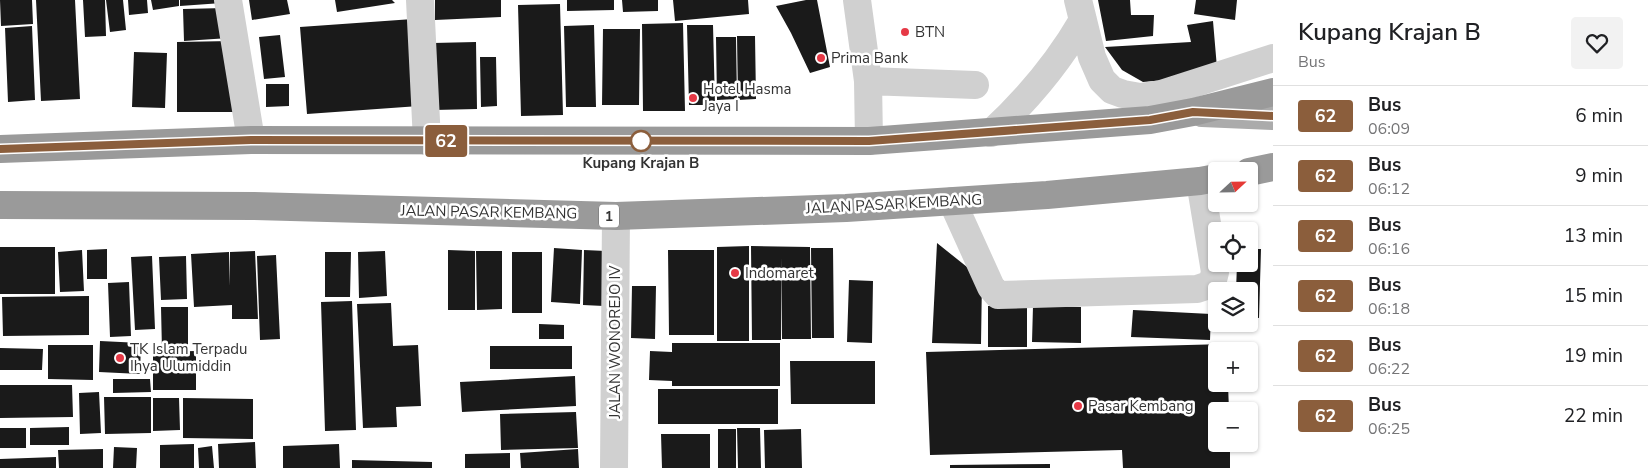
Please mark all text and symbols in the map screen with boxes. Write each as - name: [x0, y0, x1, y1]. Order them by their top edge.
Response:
- text: Kupang Krajan B: [1298, 16, 1481, 48]
- button: heart: [1571, 17, 1623, 69]
- place label: BTN: [915, 22, 945, 42]
- marker: BTN: [899, 26, 911, 38]
- place label: Prima Bank: [831, 48, 908, 68]
- text: Bus: [1298, 51, 1326, 73]
- marker: Prima Bank: [815, 52, 827, 64]
- place label: Hotel Hasma Jaya I: [702, 79, 792, 116]
- marker: Hotel Hasma Jaya I: [687, 92, 699, 104]
- text: Bus: [1368, 92, 1401, 118]
- text: 6 min: [1575, 103, 1623, 129]
- text: 62: [1315, 104, 1336, 128]
- text: 06:09: [1368, 118, 1410, 140]
- line badge: 62: [424, 125, 468, 157]
- text: 62: [435, 129, 457, 153]
- marker: Kupang Krajan B: [630, 130, 652, 152]
- text: Bus: [1368, 152, 1401, 178]
- place label: Kupang Krajan B: [583, 153, 699, 173]
- north arrow: [1208, 162, 1258, 212]
- map controls: [1208, 162, 1258, 452]
- text: 9 min: [1575, 163, 1623, 189]
- text: 62: [1315, 164, 1336, 188]
- text: 06:12: [1368, 178, 1410, 200]
- street label: JALAN PASAR KEMBANG: [804, 189, 983, 219]
- street label: JALAN PASAR KEMBANG: [399, 200, 578, 224]
- road number: 1: [599, 205, 619, 228]
- text: Bus: [1368, 212, 1401, 238]
- button: locate: [1208, 222, 1258, 272]
- text: 13 min: [1564, 223, 1623, 249]
- text: 62: [1315, 224, 1336, 248]
- text: 06:16: [1368, 238, 1410, 260]
- place label: Indomaret: [745, 263, 814, 283]
- street label: JALAN WONOREJO IV: [605, 265, 625, 420]
- marker: Indomaret: [729, 267, 741, 279]
- text: Bus: [1368, 272, 1401, 298]
- button: layers: [1208, 282, 1258, 332]
- text: 15 min: [1564, 283, 1623, 309]
- text: 62: [1315, 284, 1336, 308]
- text: 06:18: [1368, 298, 1410, 320]
- text: Bus: [1368, 332, 1401, 358]
- place label: TK Islam Terpadu Ihya Ulumiddin: [130, 339, 248, 376]
- button: +: [1208, 342, 1258, 392]
- text: 19 min: [1564, 343, 1623, 369]
- text: 62: [1315, 344, 1336, 368]
- marker: TK Islam Terpadu Ihya Ulumiddin: [114, 352, 126, 364]
- text: 06:22: [1368, 358, 1410, 380]
- text: Bus: [1368, 392, 1401, 418]
- place label: Pasar Kembang: [1088, 396, 1194, 416]
- marker: Pasar Kembang: [1072, 400, 1084, 412]
- button: −: [1208, 402, 1258, 452]
- text: 22 min: [1564, 403, 1623, 429]
- text: 62: [1315, 404, 1336, 428]
- text: 06:25: [1368, 418, 1410, 440]

